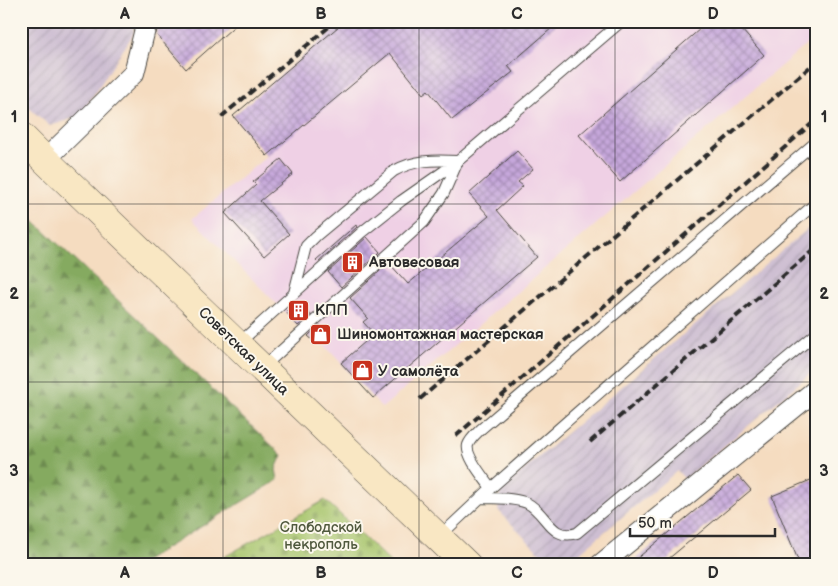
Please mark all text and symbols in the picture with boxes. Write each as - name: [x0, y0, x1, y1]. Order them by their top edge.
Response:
- text: A: [119, 5, 130, 24]
- text: B: [315, 5, 327, 24]
- text: C: [511, 5, 523, 24]
- text: D: [707, 5, 719, 24]
- text: 1: [11, 108, 17, 127]
- text: 1: [821, 108, 827, 127]
- building icon: Автовесовая: [341, 250, 365, 274]
- place label: Автовесовая: [368, 253, 460, 272]
- text: 2: [9, 285, 19, 304]
- text: 2: [819, 285, 829, 304]
- building icon: КПП: [287, 298, 311, 322]
- place label: КПП: [315, 301, 348, 320]
- street label: Советская улица: [194, 303, 293, 400]
- shop icon: Шиномонтажная мастерская: [309, 322, 333, 346]
- place label: Шиномонтажная мастерская: [337, 325, 544, 344]
- shop icon: У самолёта: [350, 359, 374, 383]
- place label: У самолёта: [378, 362, 459, 381]
- text: 3: [9, 462, 19, 481]
- text: 3: [819, 462, 829, 481]
- scale bar: [630, 506, 776, 538]
- text: 50 m: [638, 514, 672, 533]
- park label: Слободской некрополь: [280, 518, 362, 554]
- text: A: [119, 564, 130, 583]
- text: B: [315, 564, 327, 583]
- text: C: [511, 564, 523, 583]
- text: D: [707, 564, 719, 583]

